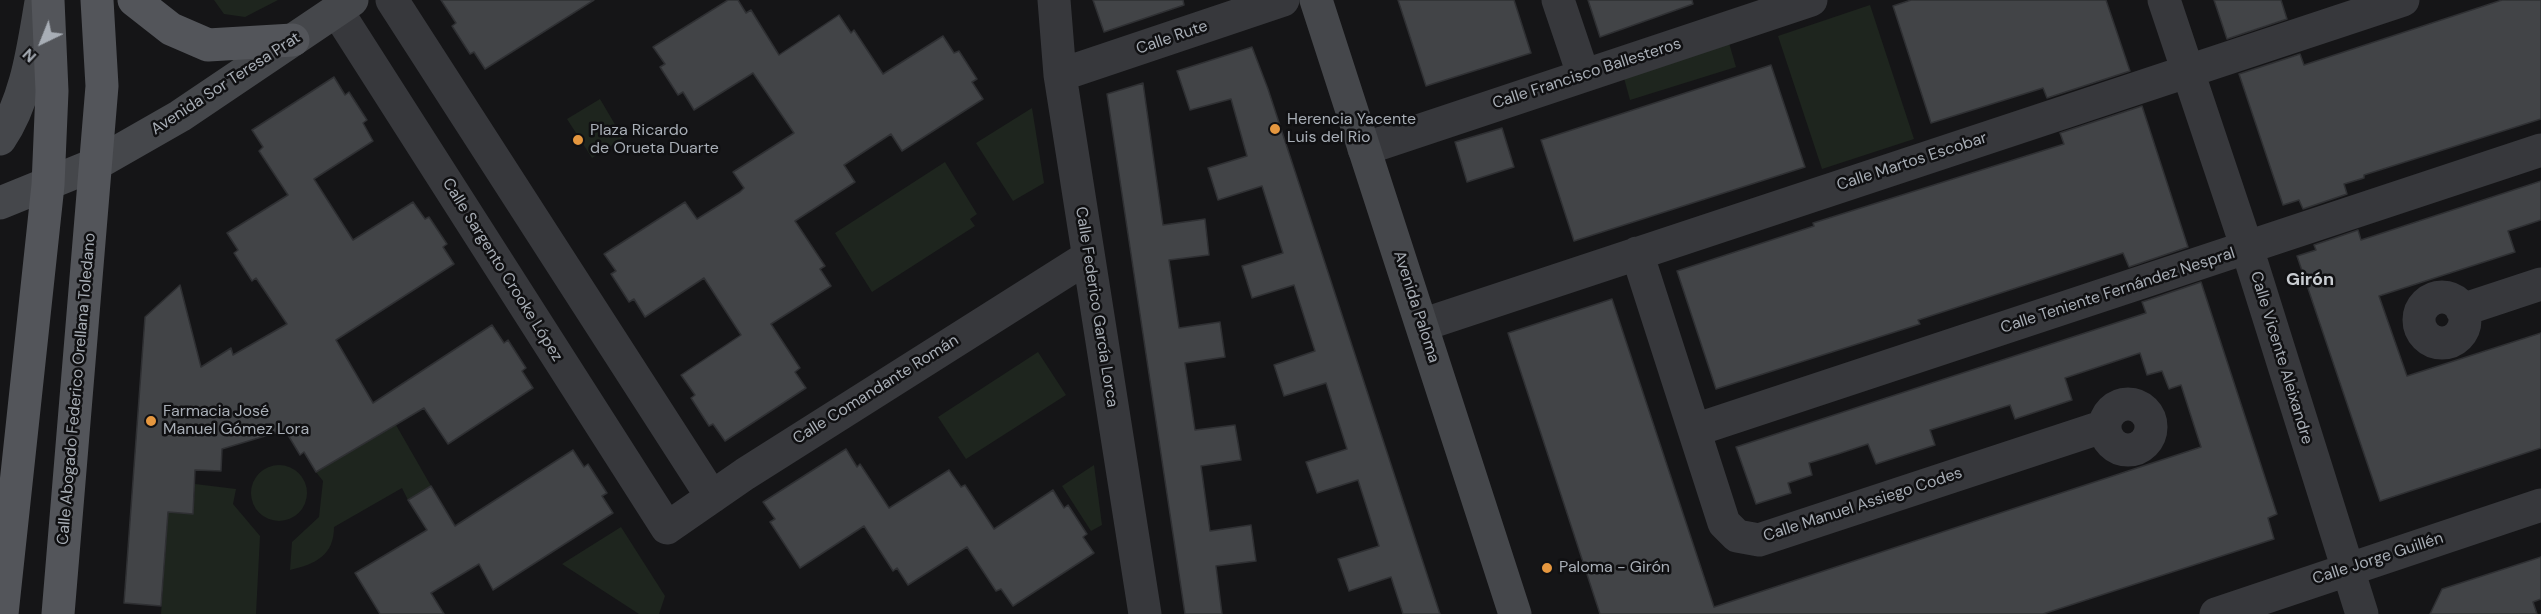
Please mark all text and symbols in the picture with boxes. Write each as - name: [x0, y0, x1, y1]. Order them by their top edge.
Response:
- north arrow: [12, 12, 72, 72]
- street label: Calle Rute: [1134, 17, 1210, 59]
- street label: Avenida Sor Teresa Prat: [148, 29, 304, 139]
- street label: Calle Francisco Ballesteros: [1490, 34, 1684, 114]
- text: N: [18, 44, 41, 67]
- place label: Herencia Yacente Luis del Rio: [1287, 110, 1416, 148]
- place label: Plaza Ricardo de Orueta Duarte: [590, 121, 719, 159]
- marker: Herencia Yacente Luis del Rio: [1268, 122, 1282, 136]
- street label: Calle Martos Escobar: [1834, 129, 1990, 195]
- marker: Plaza Ricardo de Orueta Duarte: [571, 133, 585, 147]
- street label: Calle Sargento Crooke López: [438, 175, 566, 365]
- street label: Calle Federico García Lorca: [1071, 205, 1121, 409]
- street label: Calle Abogado Federico Orellana Toledano: [54, 232, 100, 546]
- street label: Calle Teniente Fernández Nespral: [1998, 244, 2238, 338]
- street label: Avenida Paloma: [1389, 249, 1443, 365]
- street label: Calle Vicente Aleixandre: [2246, 269, 2316, 447]
- district label: Girón: [2286, 269, 2334, 291]
- street label: Calle Comandante Román: [790, 331, 962, 449]
- place label: Farmacia José Manuel Gómez Lora: [163, 402, 309, 440]
- marker: Farmacia José Manuel Gómez Lora: [144, 414, 158, 428]
- street label: Calle Manuel Assiego Codes: [1761, 464, 1965, 546]
- street label: Calle Jorge Guillén: [2310, 529, 2446, 589]
- place label: Paloma - Girón: [1559, 558, 1670, 578]
- marker: Paloma - Girón: [1540, 561, 1554, 575]

